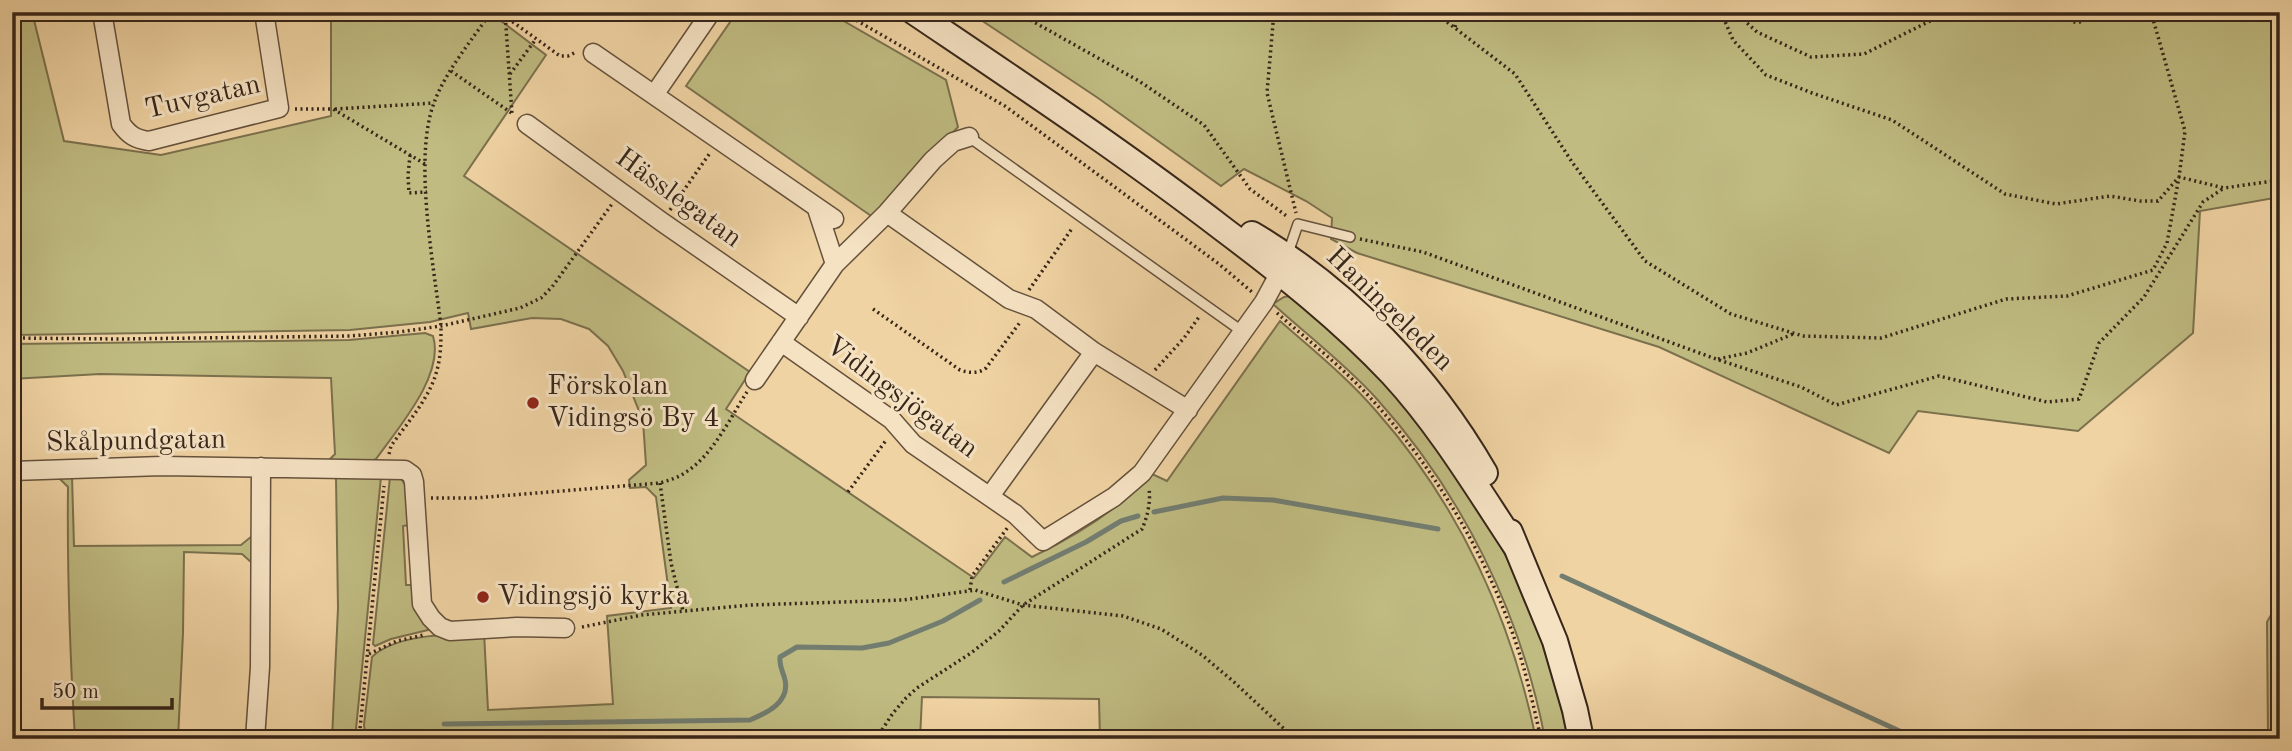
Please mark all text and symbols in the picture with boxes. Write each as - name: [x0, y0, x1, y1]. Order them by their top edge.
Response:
- street label: Tuvgatan: [143, 71, 263, 125]
- street label: Hässlegatan: [610, 144, 746, 254]
- street label: Haningeleden: [1320, 243, 1458, 377]
- street label: Vidingsjögatan: [819, 332, 983, 464]
- place label: Förskolan Vidingsö By 4: [547, 373, 719, 433]
- marker: Förskolan Vidingsö By 4: [525, 395, 541, 411]
- street label: Skålpundgatan: [46, 426, 226, 458]
- place label: Vidingsjö kyrka: [497, 583, 690, 611]
- marker: Vidingsjö kyrka: [475, 589, 491, 605]
- scale bar: [42, 667, 172, 711]
- text: 50 m: [52, 682, 99, 703]

